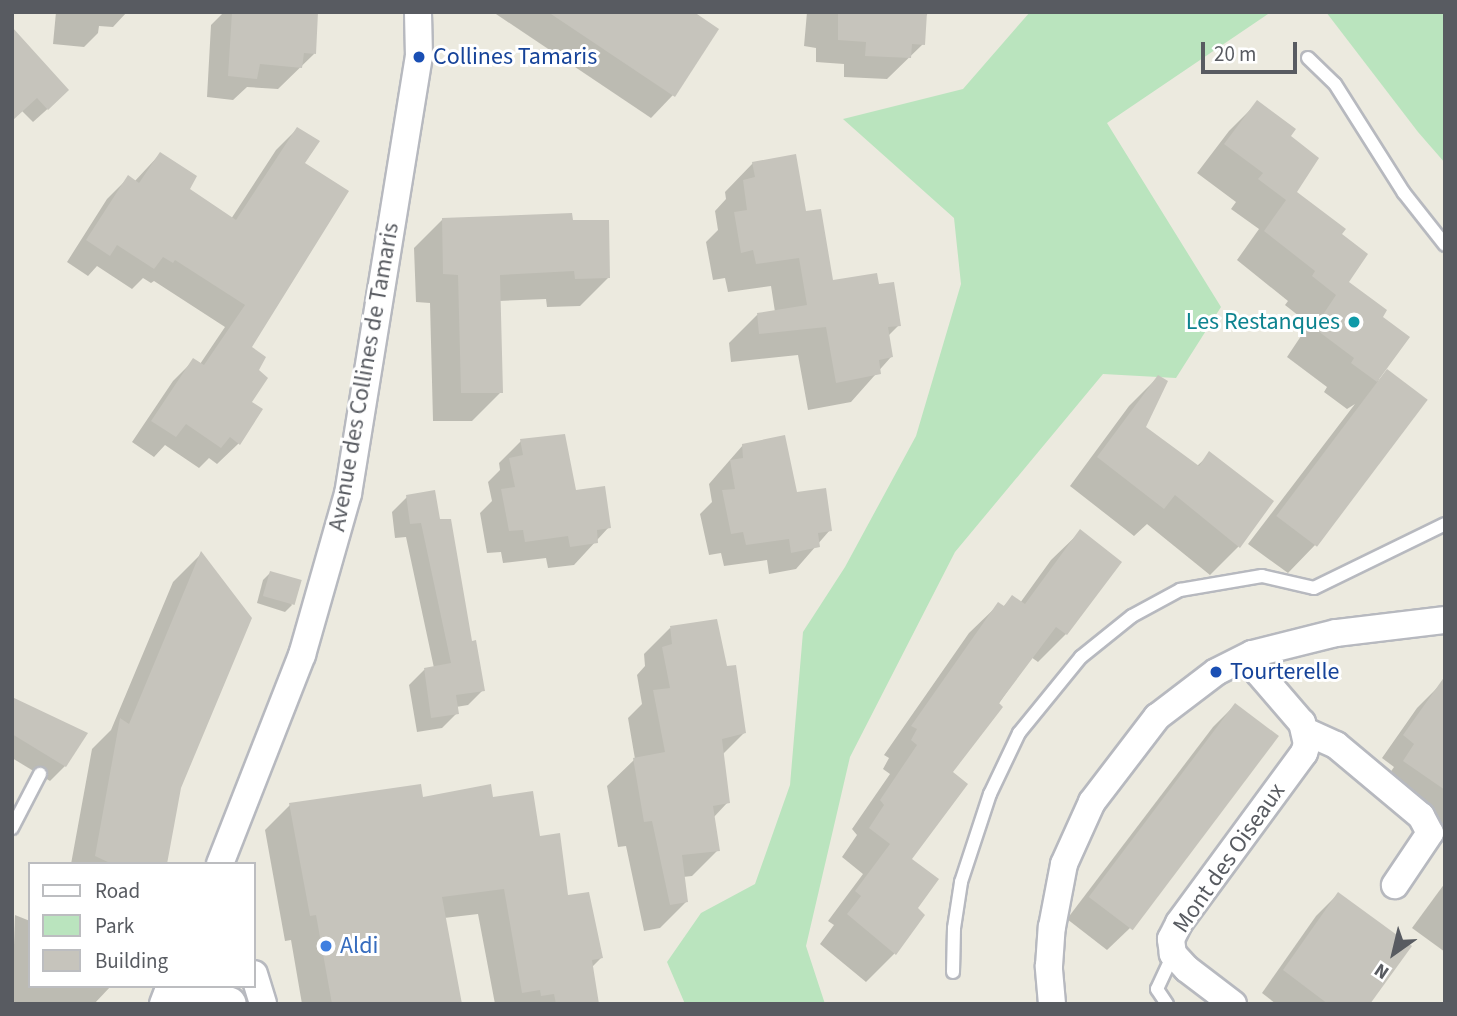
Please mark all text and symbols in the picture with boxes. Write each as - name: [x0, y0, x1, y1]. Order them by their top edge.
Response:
- scale bar: [1205, 28, 1301, 72]
- text: 20 m: [1214, 39, 1256, 69]
- place label: Collines Tamaris: [433, 43, 597, 71]
- marker: Collines Tamaris: [411, 49, 427, 65]
- street label: Avenue des Collines de Tamaris: [323, 220, 405, 534]
- place label: Les Restanques: [1186, 308, 1340, 336]
- marker: Les Restanques: [1346, 314, 1362, 330]
- place label: Tourterelle: [1230, 658, 1339, 686]
- marker: Tourterelle: [1208, 664, 1224, 680]
- street label: Mont des Oiseaux: [1167, 778, 1291, 938]
- legend: [28, 862, 256, 988]
- text: Road: [95, 876, 140, 906]
- text: Park: [95, 911, 134, 941]
- north arrow: [1359, 918, 1429, 988]
- place label: Aldi: [340, 932, 378, 960]
- marker: Aldi: [318, 938, 334, 954]
- text: Building: [95, 946, 168, 976]
- text: N: [1369, 956, 1395, 986]

